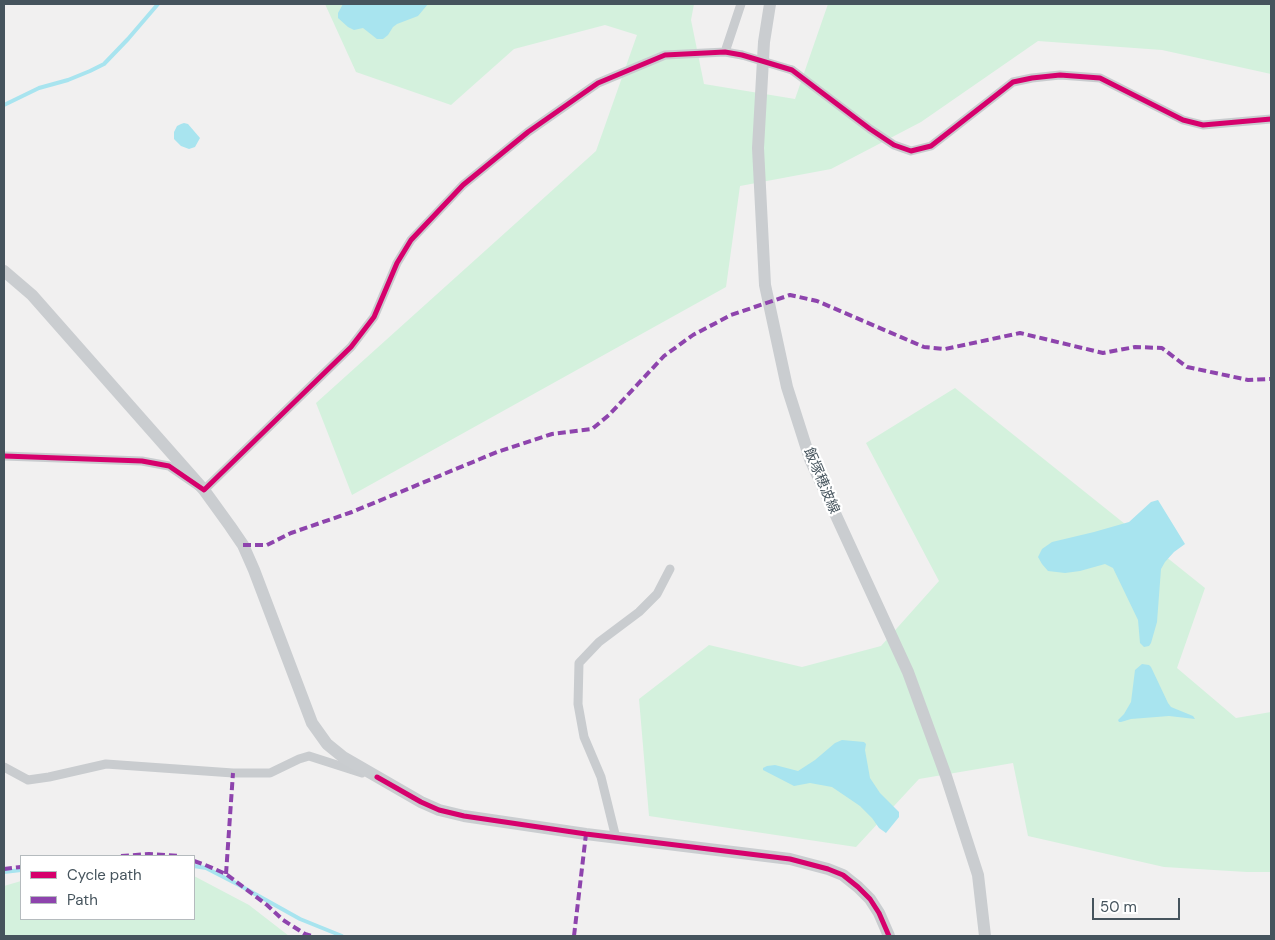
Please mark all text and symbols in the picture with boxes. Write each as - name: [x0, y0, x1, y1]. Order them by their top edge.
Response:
- street label: 飯塚穂波線: [800, 446, 842, 516]
- legend: [20, 855, 195, 920]
- text: Cycle path: [67, 865, 142, 885]
- scale bar: [1095, 888, 1182, 920]
- text: Path: [67, 890, 98, 910]
- text: 50 m: [1100, 897, 1137, 917]

